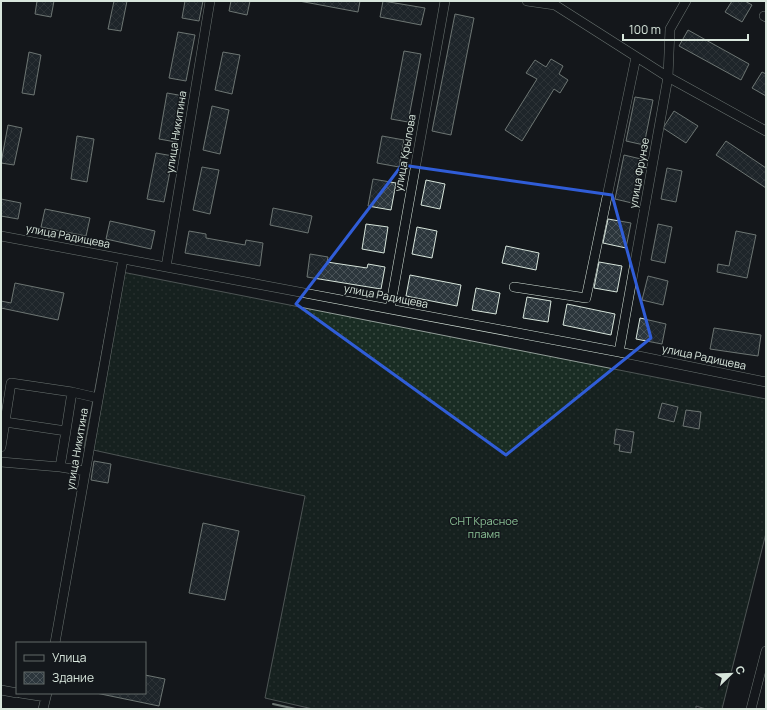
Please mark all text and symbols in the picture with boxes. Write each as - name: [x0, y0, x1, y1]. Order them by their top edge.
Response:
- scale bar: [623, 16, 748, 42]
- text: 100 m: [629, 21, 661, 38]
- street label: улица Никитина: [162, 90, 189, 174]
- street label: улица Крылова: [390, 113, 419, 193]
- street label: улица Фрунзе: [625, 136, 652, 210]
- street label: улица Радищева: [25, 220, 112, 251]
- street label: улица Радищева: [343, 280, 430, 311]
- street label: улица Радищева: [661, 340, 748, 373]
- street label: улица Никитина: [62, 407, 91, 491]
- park label: СНТ Красное пламя: [450, 513, 519, 541]
- legend: [16, 642, 146, 694]
- text: Улица: [52, 649, 86, 666]
- north arrow: [711, 654, 751, 694]
- text: С: [732, 663, 749, 677]
- text: Здание: [52, 669, 94, 686]

